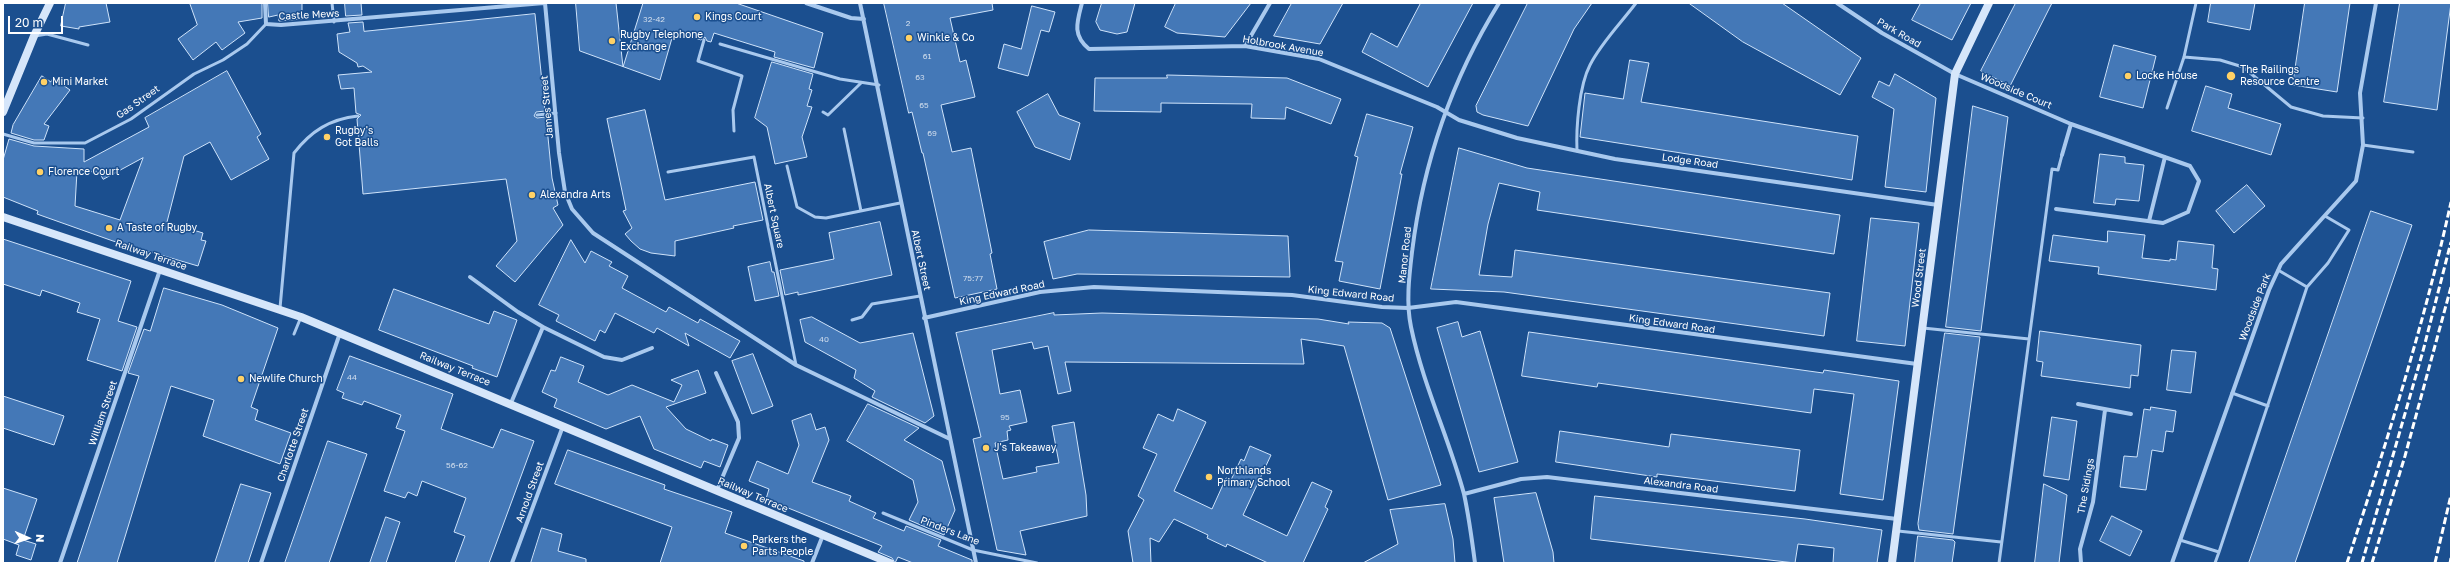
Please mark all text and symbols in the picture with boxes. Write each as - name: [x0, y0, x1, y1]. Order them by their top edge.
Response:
- street label: Castle Mews: [278, 7, 340, 23]
- scale bar: [10, 8, 65, 34]
- place label: Kings Court: [705, 11, 762, 23]
- marker: Kings Court: [692, 12, 702, 22]
- house number: 32-42: [643, 14, 665, 24]
- text: 20 m: [15, 15, 43, 30]
- street label: Park Road: [1875, 16, 1923, 50]
- house number: 2: [906, 18, 910, 28]
- place label: Rugby Telephone Exchange: [620, 29, 703, 52]
- place label: Winkle & Co: [917, 32, 974, 44]
- marker: Winkle & Co: [904, 33, 914, 43]
- street label: Holbrook Avenue: [1241, 33, 1325, 59]
- marker: Rugby Telephone Exchange: [607, 36, 617, 46]
- house number: 61: [923, 51, 931, 61]
- place label: The Railings Resource Centre: [2240, 64, 2320, 88]
- street label: Woodside Court: [1978, 70, 2054, 112]
- place label: Locke House: [2136, 70, 2198, 82]
- marker: The Railings Resource Centre: [2225, 70, 2237, 82]
- marker: Locke House: [2123, 71, 2133, 81]
- house number: 63: [915, 72, 925, 82]
- street label: James Street: [538, 75, 556, 139]
- place label: Mini Market: [52, 76, 108, 88]
- marker: Mini Market: [39, 77, 49, 87]
- street label: Gas Street: [114, 83, 162, 121]
- house number: 65: [919, 100, 929, 110]
- place label: Rugby's Got Balls: [335, 125, 379, 148]
- house number: 69: [927, 128, 937, 138]
- marker: Rugby's Got Balls: [322, 132, 332, 142]
- street label: Lodge Road: [1661, 151, 1719, 171]
- place label: Florence Court: [48, 166, 119, 178]
- marker: Florence Court: [35, 167, 45, 177]
- street label: Albert Square: [761, 182, 787, 250]
- place label: Alexandra Arts: [540, 189, 611, 201]
- marker: Alexandra Arts: [527, 190, 537, 200]
- place label: A Taste of Rugby: [117, 222, 197, 234]
- marker: A Taste of Rugby: [104, 223, 114, 233]
- street label: Manor Road: [1396, 226, 1414, 284]
- street label: Albert Street: [909, 229, 933, 291]
- street label: Railway Terrace: [113, 237, 189, 273]
- street label: Wood Street: [1909, 248, 1929, 308]
- street label: Woodside Park: [2237, 272, 2273, 342]
- house number: 75:77: [963, 273, 983, 283]
- street label: King Edward Road: [958, 278, 1046, 308]
- street label: King Edward Road: [1307, 283, 1395, 305]
- street label: King Edward Road: [1628, 312, 1716, 336]
- house number: 40: [819, 334, 829, 344]
- street label: Railway Terrace: [418, 349, 492, 389]
- house number: 44: [347, 372, 357, 382]
- place label: Newlife Church: [249, 373, 323, 385]
- marker: Newlife Church: [236, 374, 246, 384]
- street label: William Street: [86, 379, 120, 447]
- street label: Charlotte Street: [275, 406, 311, 484]
- house number: 95: [1000, 412, 1010, 422]
- place label: J's Takeaway: [994, 442, 1056, 454]
- marker: J's Takeaway: [981, 443, 991, 453]
- street label: The Sidings: [2075, 457, 2097, 515]
- house number: 56-62: [446, 460, 468, 470]
- street label: Arnold Street: [513, 460, 547, 524]
- place label: Northlands Primary School: [1217, 465, 1290, 488]
- marker: Northlands Primary School: [1204, 472, 1214, 482]
- street label: Alexandra Road: [1643, 474, 1719, 496]
- street label: Railway Terrace: [716, 475, 790, 515]
- street label: Pinders Lane: [919, 514, 981, 548]
- north arrow: [8, 518, 48, 558]
- text: N: [34, 534, 47, 543]
- place label: Parkers the Parts People: [752, 534, 813, 558]
- marker: Parkers the Parts People: [739, 541, 749, 551]

